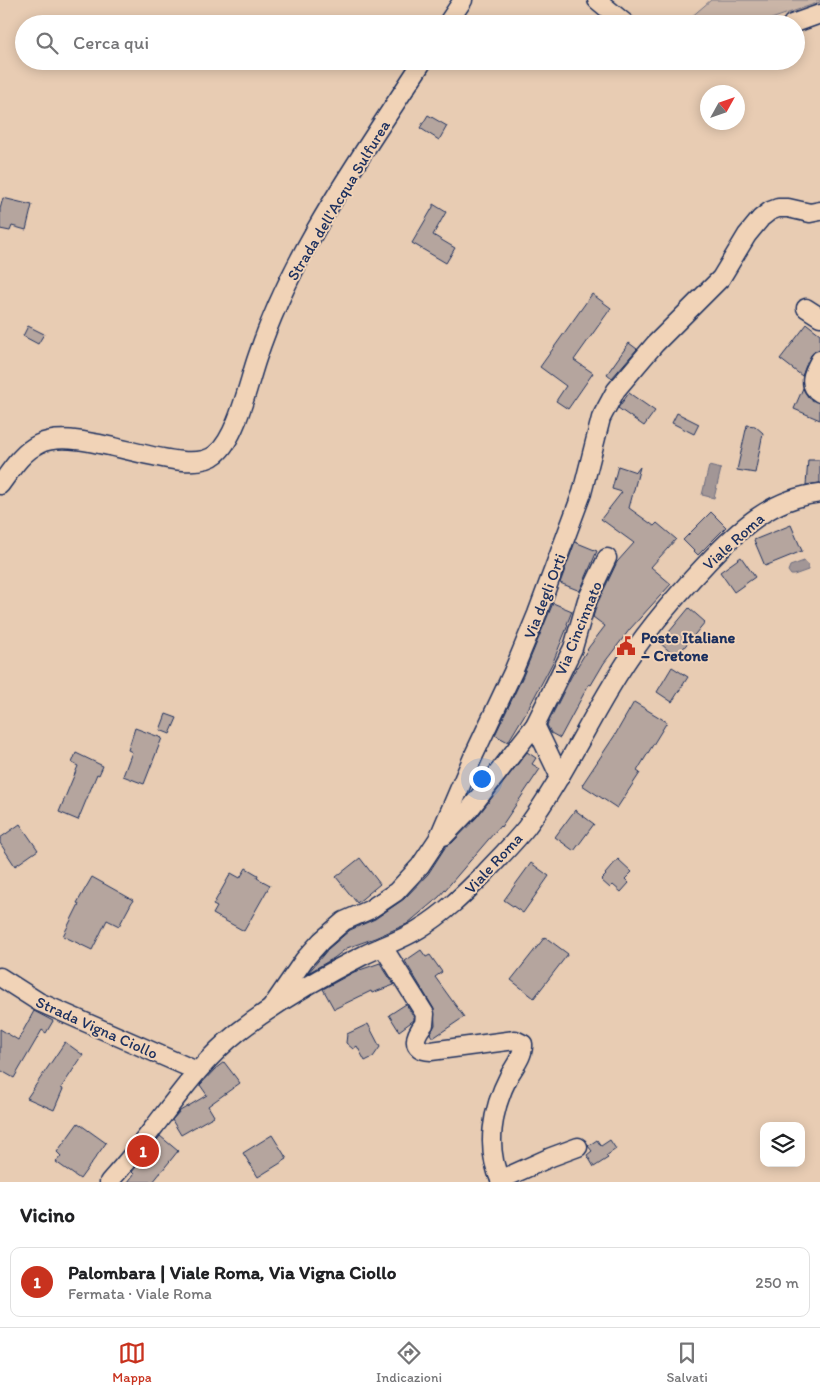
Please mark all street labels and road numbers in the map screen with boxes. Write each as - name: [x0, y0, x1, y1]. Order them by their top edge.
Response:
- street label: Strada dell'Acqua Sulfurea: [283, 116, 394, 284]
- street label: Viale Roma: [699, 509, 768, 574]
- street label: Via degli Orti: [519, 551, 569, 642]
- street label: Via Cincinnato: [551, 578, 606, 678]
- street label: Viale Roma: [460, 829, 526, 898]
- street label: Strada Vigna Ciollo: [33, 992, 161, 1063]

